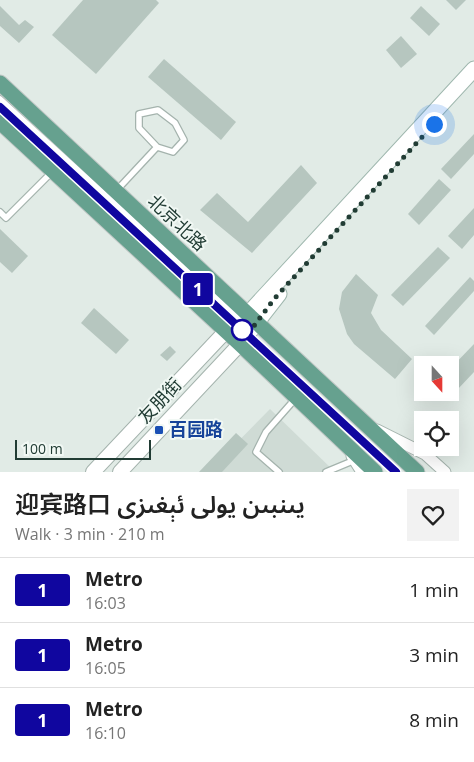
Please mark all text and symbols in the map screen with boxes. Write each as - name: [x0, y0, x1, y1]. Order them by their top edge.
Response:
- your location: [422, 112, 447, 137]
- street label: 北京北路: [143, 189, 212, 256]
- line badge: 1: [182, 273, 214, 305]
- text: 1: [193, 277, 203, 301]
- unlabelled marker: [231, 319, 253, 341]
- north arrow: [414, 356, 459, 401]
- map controls: [414, 356, 459, 456]
- street label: 友朋街: [132, 372, 186, 428]
- button: locate: [414, 411, 459, 456]
- place label: 百园路: [169, 417, 223, 441]
- marker: 百园路: [153, 424, 165, 436]
- scale bar: [15, 437, 151, 460]
- text: 100 m: [22, 439, 63, 458]
- text: 迎宾路口 يىنبىن يولى ئېغىزى: [15, 487, 305, 520]
- button: heart: [407, 489, 459, 541]
- text: Walk · 3 min · 210 m: [15, 523, 165, 545]
- text: Metro: [85, 566, 143, 592]
- text: 1 min: [409, 577, 459, 603]
- text: 1: [37, 578, 48, 602]
- text: 16:03: [85, 592, 126, 614]
- text: Metro: [85, 631, 143, 657]
- text: 3 min: [409, 642, 459, 668]
- text: 1: [37, 643, 48, 667]
- text: 16:05: [85, 657, 126, 679]
- text: Metro: [85, 696, 143, 722]
- text: 8 min: [409, 707, 459, 733]
- text: 1: [37, 708, 48, 732]
- text: 16:10: [85, 722, 126, 744]

